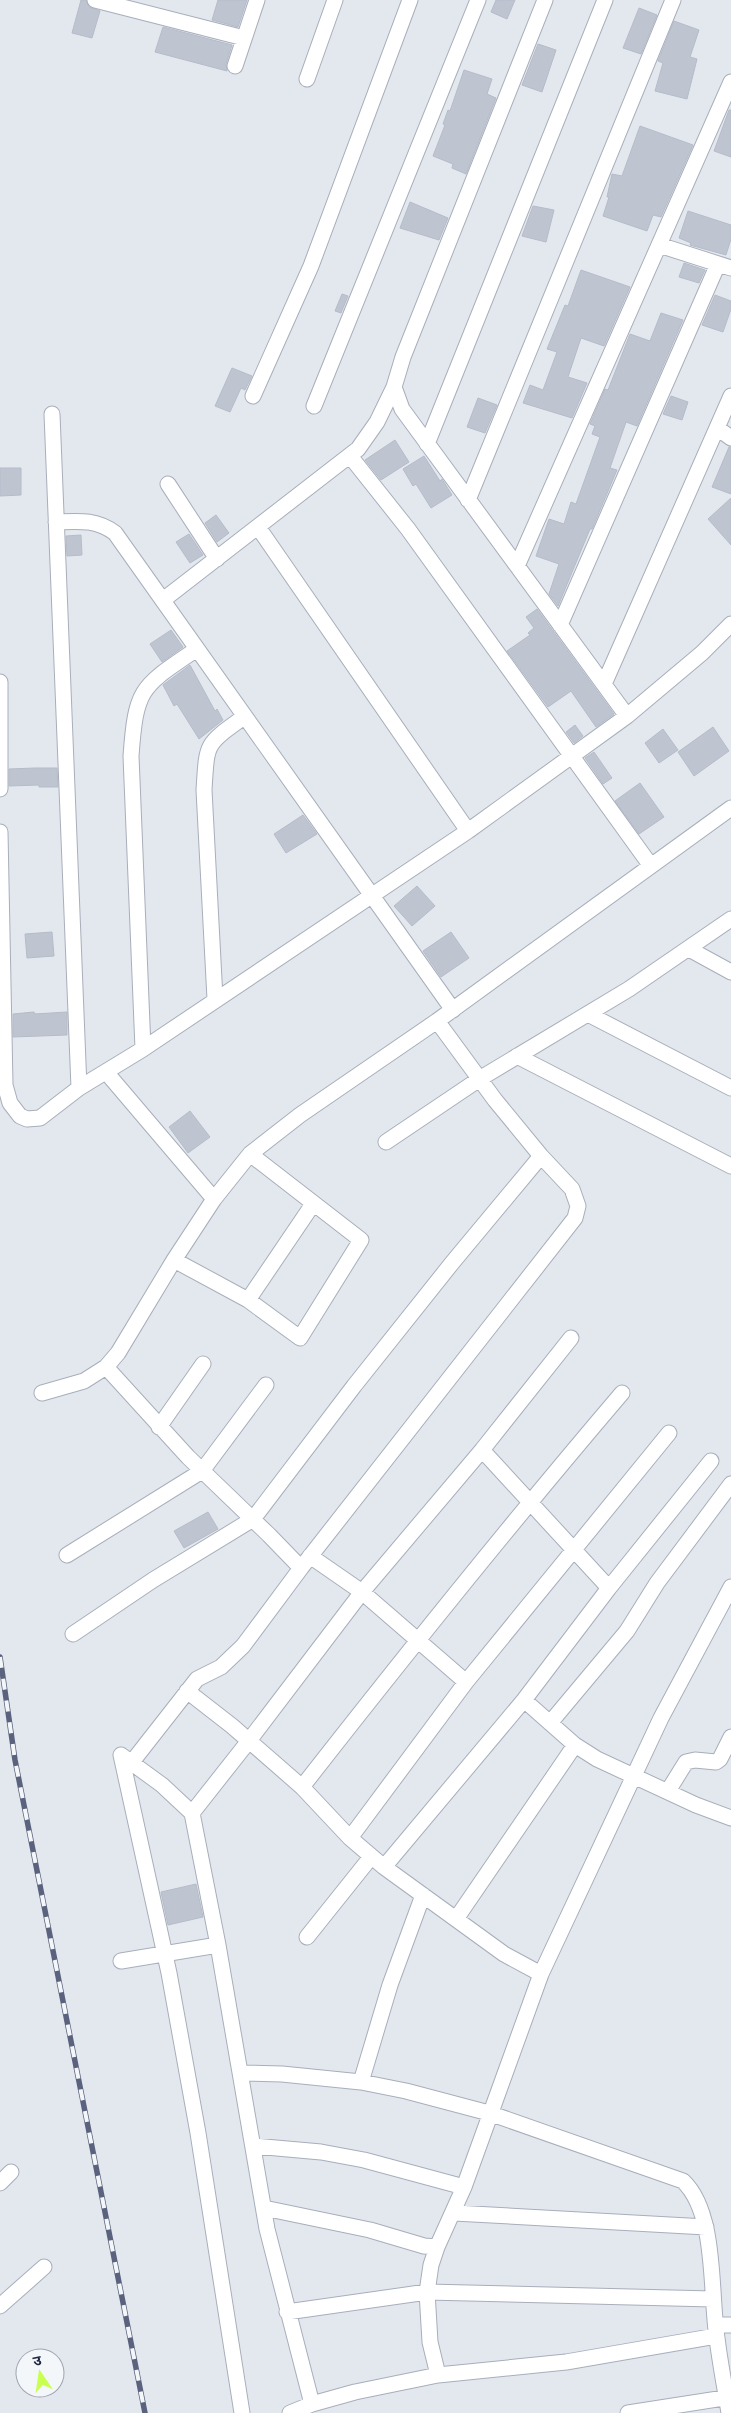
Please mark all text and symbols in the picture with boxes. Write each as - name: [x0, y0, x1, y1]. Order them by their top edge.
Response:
- north arrow: [15, 2348, 65, 2398]
- text: उ: [31, 2351, 44, 2370]

